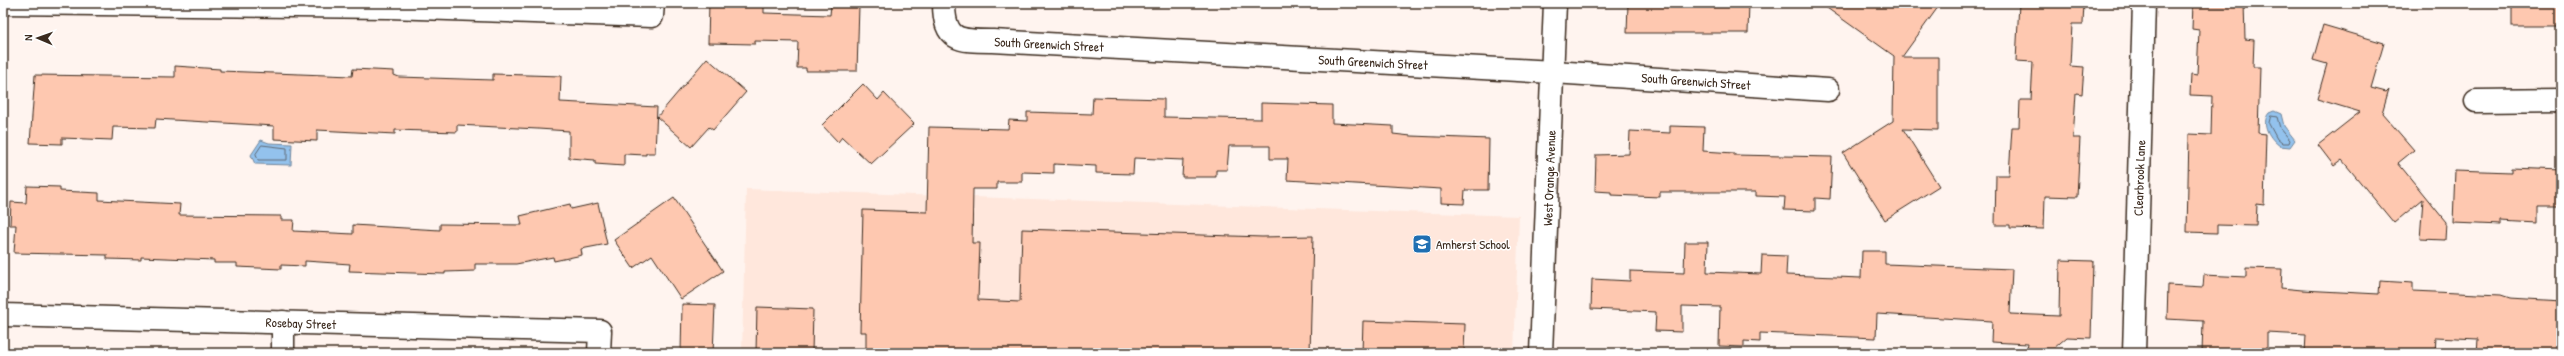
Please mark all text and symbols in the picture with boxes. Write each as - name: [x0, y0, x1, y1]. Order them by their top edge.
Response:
- north arrow: [18, 18, 58, 58]
- street label: South Greenwich Street: [994, 32, 1105, 56]
- text: N: [21, 34, 35, 41]
- street label: South Greenwich Street: [1318, 50, 1429, 74]
- street label: South Greenwich Street: [1641, 68, 1752, 94]
- street label: West Orange Avenue: [1538, 130, 1560, 226]
- street label: Clearbrook Lane: [2129, 140, 2149, 216]
- school or university icon: Amherst School: [1411, 233, 1433, 255]
- place label: Amherst School: [1436, 235, 1510, 253]
- street label: Rosebay Street: [265, 313, 337, 333]

